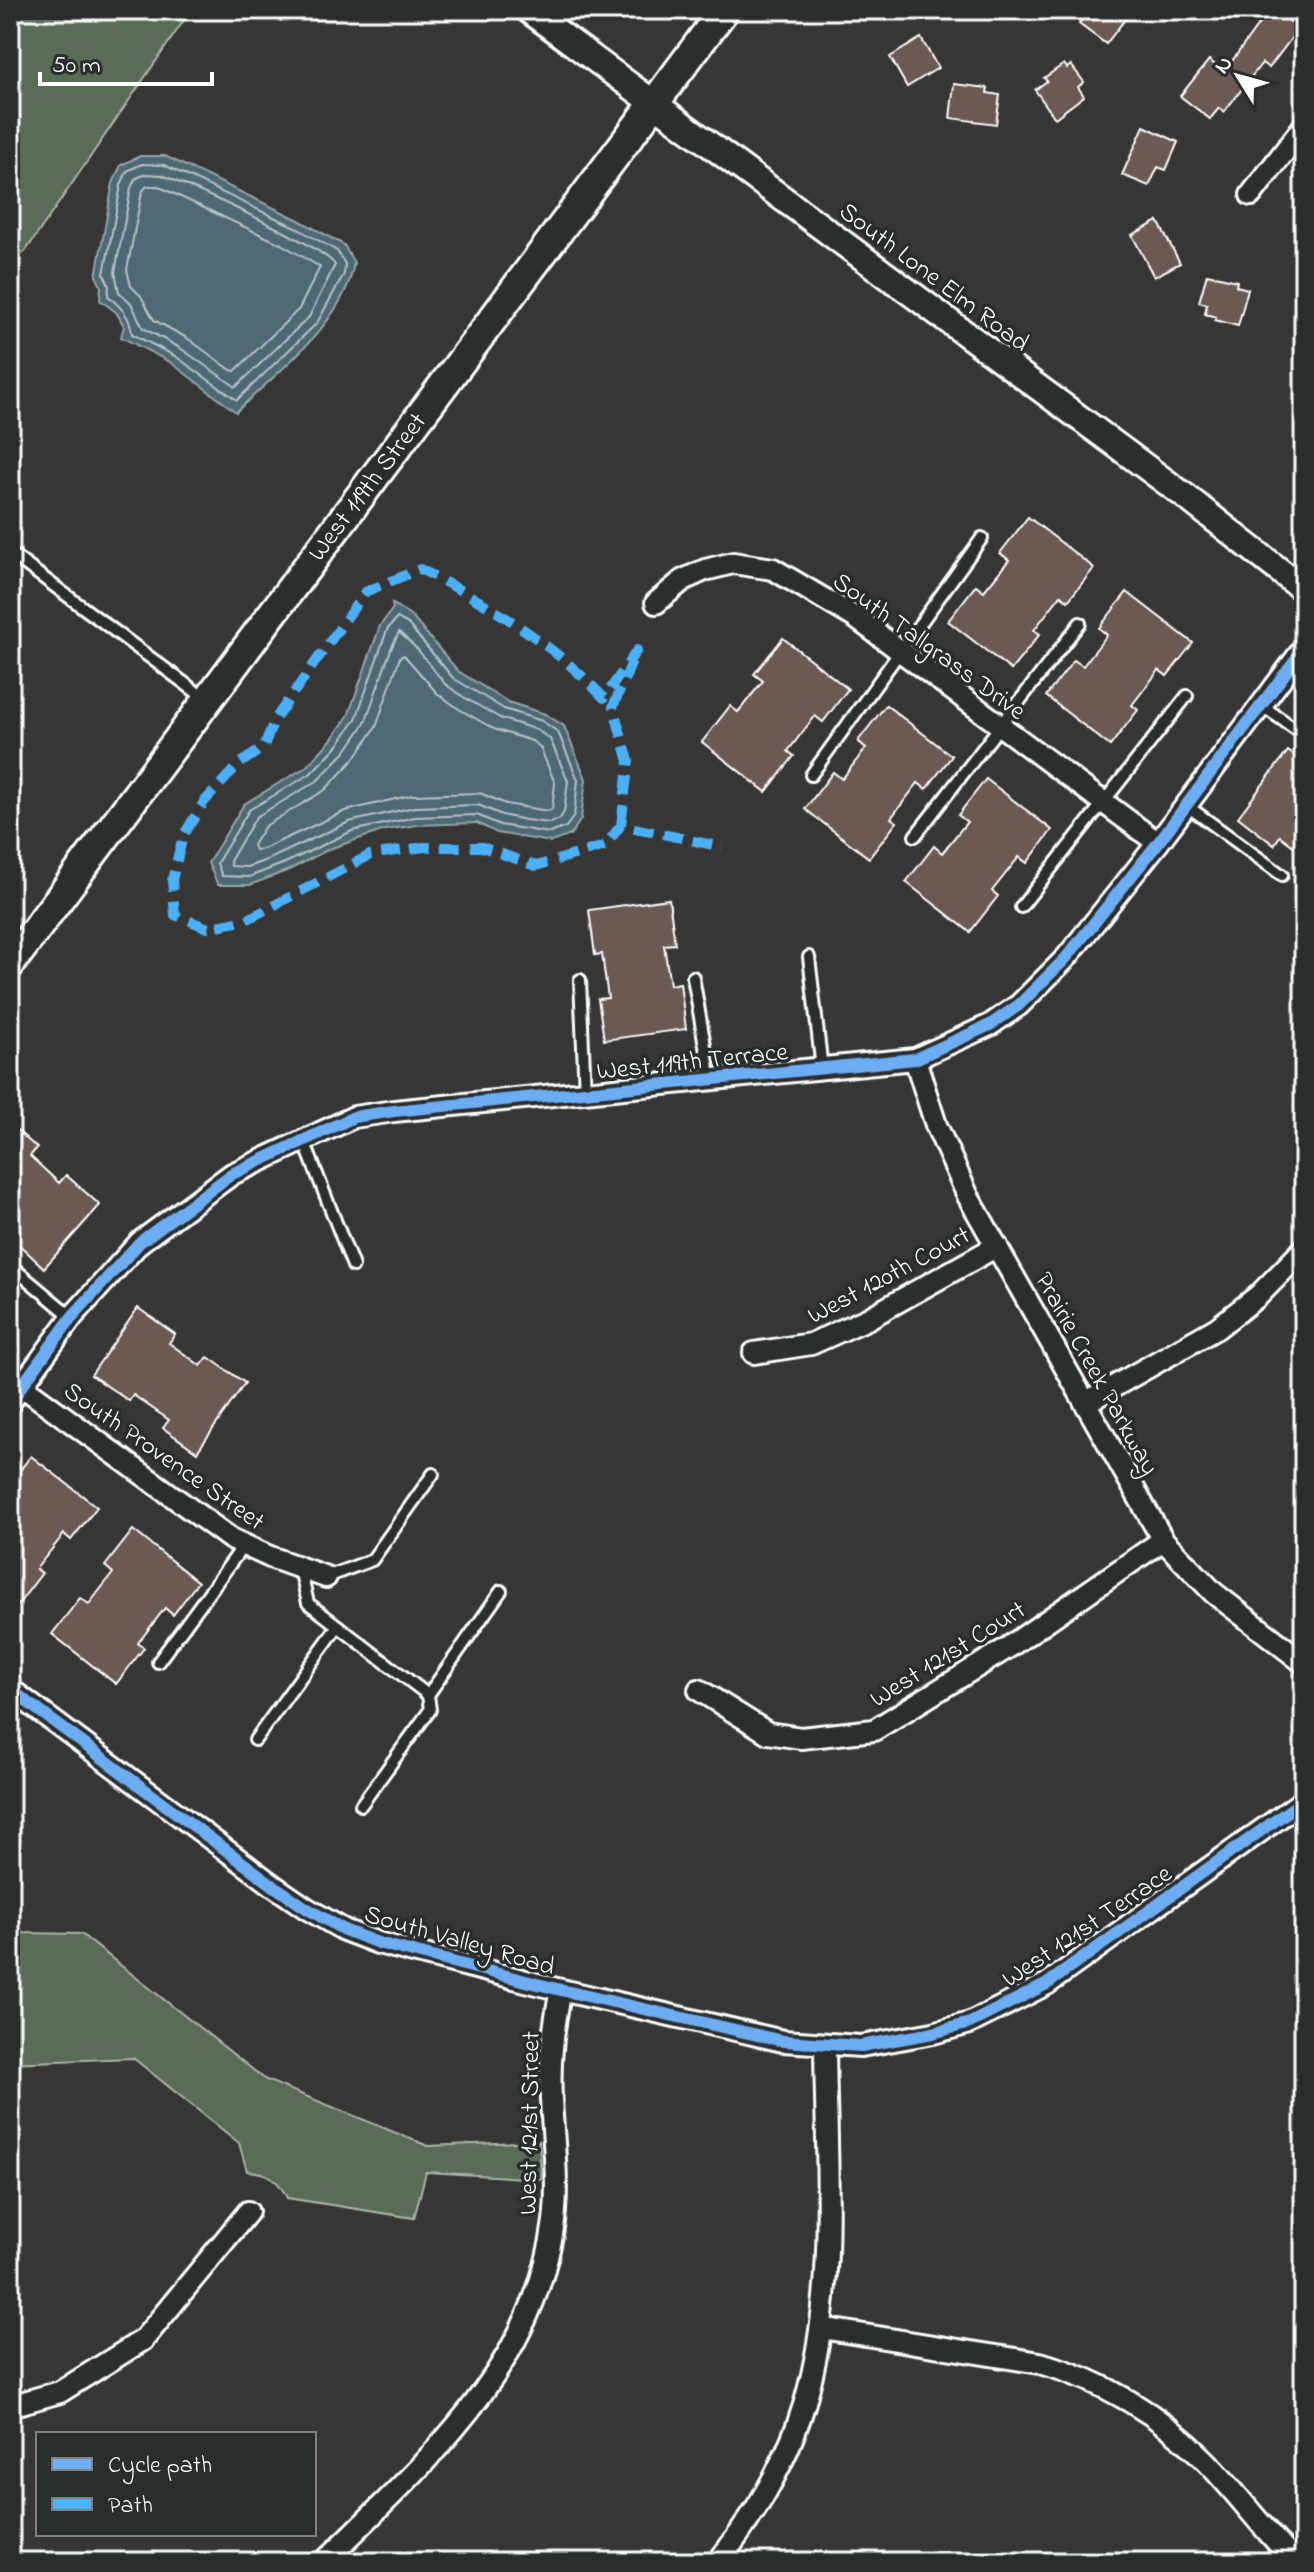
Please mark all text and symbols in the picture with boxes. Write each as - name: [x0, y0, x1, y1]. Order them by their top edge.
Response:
- scale bar: [40, 36, 212, 86]
- north arrow: [1198, 36, 1278, 116]
- text: 50 m: [52, 49, 101, 84]
- text: N: [1207, 50, 1242, 81]
- street label: South Lone Elm Road: [830, 194, 1037, 363]
- street label: West 119th Street: [300, 405, 437, 570]
- street label: South Tallgrass Drive: [823, 564, 1033, 731]
- street label: West 119th Terrace: [595, 1034, 790, 1092]
- street label: West 120th Court: [801, 1218, 978, 1336]
- street label: Prairie Creek Parkway: [1024, 1266, 1167, 1483]
- street label: South Provence Street: [55, 1374, 272, 1541]
- street label: West 121st Court: [863, 1592, 1034, 1719]
- street label: West 121st Terrace: [995, 1856, 1181, 1999]
- street label: South Valley Road: [359, 1897, 559, 1987]
- street label: West 121st Street: [510, 2031, 552, 2215]
- legend: [36, 2432, 316, 2536]
- text: Cycle path: [108, 2449, 212, 2485]
- text: Path: [108, 2489, 153, 2524]

